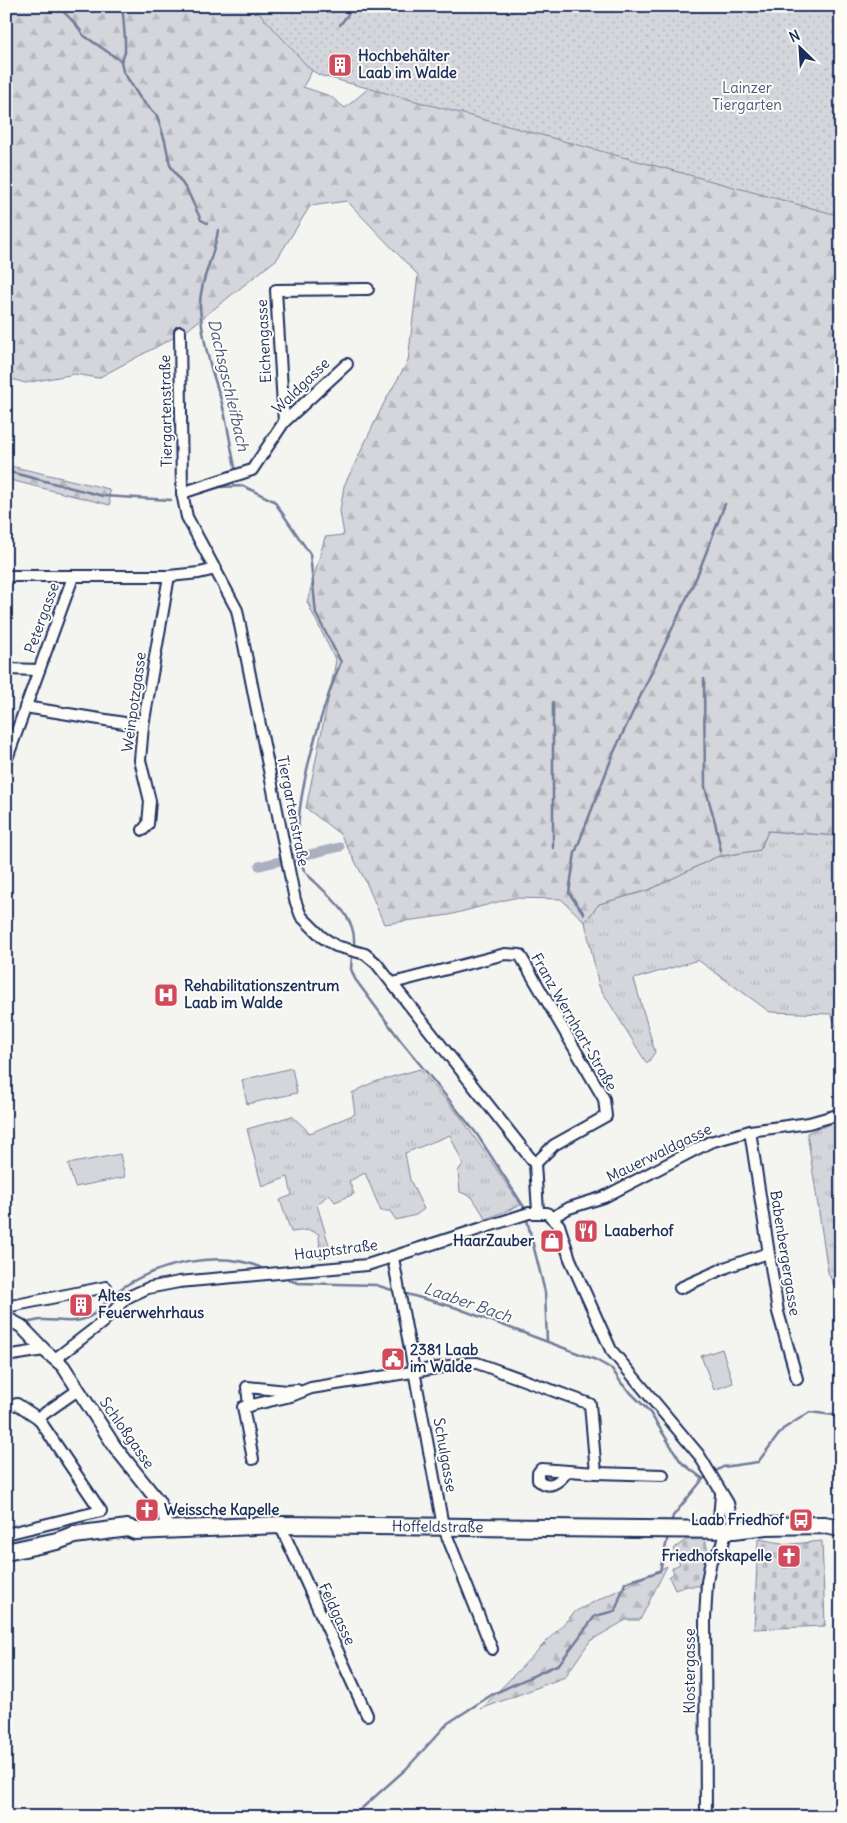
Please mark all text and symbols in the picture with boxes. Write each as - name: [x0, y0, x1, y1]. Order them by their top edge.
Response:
- north arrow: [774, 22, 824, 72]
- text: N: [786, 26, 803, 46]
- place label: Hochbehälter Laab im Walde: [358, 46, 457, 82]
- building icon: Hochbehälter Laab im Walde: [327, 52, 353, 78]
- park label: Lainzer Tiergarten: [712, 78, 782, 114]
- street label: Eichengasse: [252, 299, 275, 383]
- water label: Dachsgschleifbach: [204, 317, 254, 454]
- street label: Waldgasse: [268, 354, 333, 418]
- street label: Tiergartenstraße: [155, 355, 176, 467]
- street label: Petergasse: [20, 580, 63, 656]
- street label: Weinpotzgasse: [117, 651, 150, 753]
- street label: Tiergartenstraße: [273, 754, 314, 868]
- street label: Franz Wernhart-Straße: [527, 950, 622, 1094]
- place label: Rehabilitationszentrum Laab im Walde: [184, 976, 340, 1012]
- hospital icon: Rehabilitationszentrum Laab im Walde: [153, 982, 179, 1008]
- street label: Mauerwaldgasse: [603, 1119, 714, 1186]
- street label: Babenbergergasse: [766, 1189, 805, 1317]
- restaurant icon: Laaberhof: [573, 1218, 599, 1244]
- place label: Laaberhof: [604, 1221, 675, 1240]
- shop icon: HaarZauber: [539, 1228, 565, 1254]
- place label: HaarZauber: [453, 1231, 535, 1250]
- street label: Hauptstraße: [293, 1235, 379, 1264]
- water label: Laaber Bach: [421, 1278, 515, 1327]
- place label: Altes Feuerwehrhaus: [98, 1286, 204, 1322]
- building icon: Altes Feuerwehrhaus: [68, 1292, 94, 1318]
- place label: 2381 Laab im Walde: [410, 1340, 478, 1376]
- public building icon: 2381 Laab im Walde: [380, 1346, 406, 1372]
- street label: Schloßgasse: [96, 1393, 159, 1472]
- street label: Schulgasse: [430, 1416, 461, 1494]
- church icon: Weissche Kapelle: [134, 1497, 160, 1523]
- place label: Weissche Kapelle: [164, 1500, 279, 1520]
- bus stop icon: Laab Friedhof: [788, 1507, 814, 1533]
- place label: Laab Friedhof: [691, 1510, 785, 1529]
- street label: Hoffeldstraße: [392, 1516, 483, 1536]
- church icon: Friedhofskapelle: [776, 1543, 802, 1569]
- place label: Friedhofskapelle: [661, 1546, 772, 1566]
- street label: Feldgasse: [315, 1580, 360, 1648]
- street label: Klostergasse: [680, 1628, 699, 1714]

